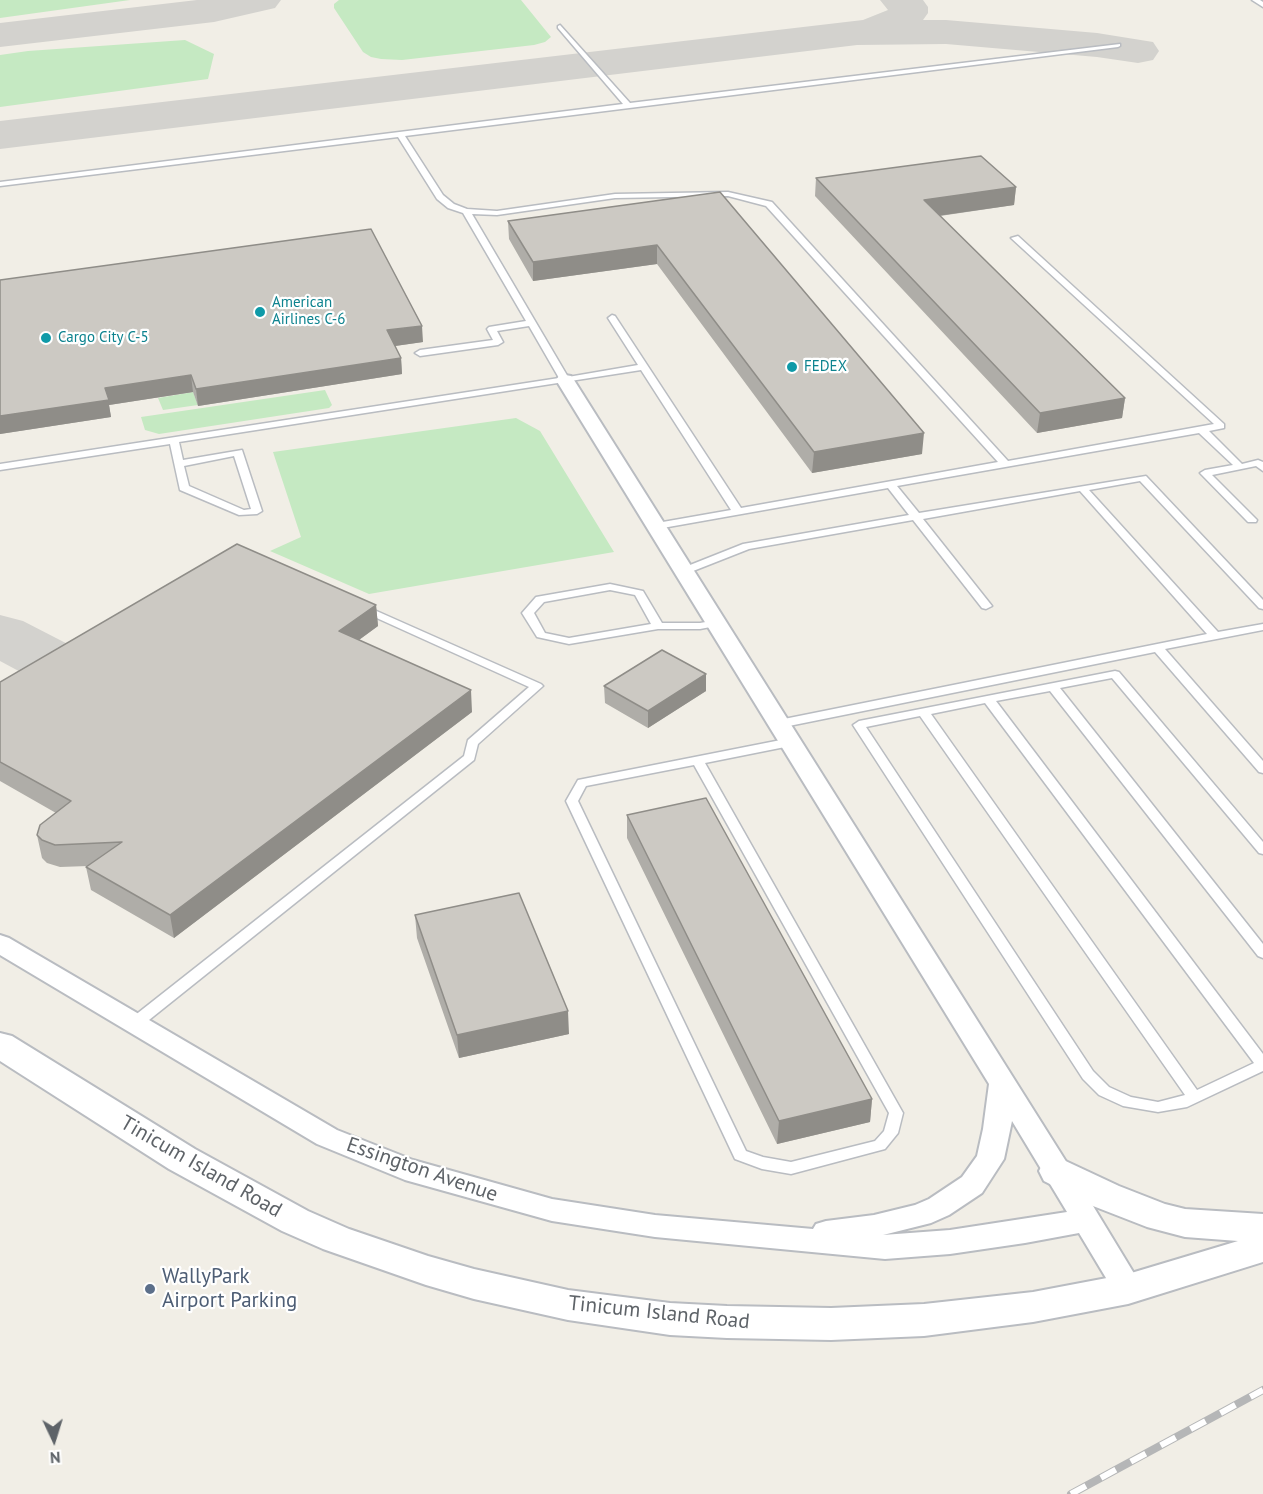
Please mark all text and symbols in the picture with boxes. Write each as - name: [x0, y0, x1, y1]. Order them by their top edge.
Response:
- place label: American Airlines C-6: [272, 294, 345, 329]
- marker: American Airlines C-6: [253, 305, 267, 319]
- place label: Cargo City C-5: [58, 329, 149, 347]
- marker: Cargo City C-5: [39, 331, 53, 345]
- place label: FEDEX: [804, 358, 847, 376]
- marker: FEDEX: [785, 360, 799, 374]
- street label: Tinicum Island Road: [116, 1111, 286, 1223]
- street label: Essington Avenue: [343, 1132, 501, 1208]
- place label: WallyPark Airport Parking: [162, 1264, 297, 1314]
- marker: WallyPark Airport Parking: [143, 1282, 157, 1296]
- street label: Tinicum Island Road: [567, 1291, 751, 1335]
- north arrow: [24, 1410, 84, 1470]
- text: N: [49, 1448, 61, 1468]

